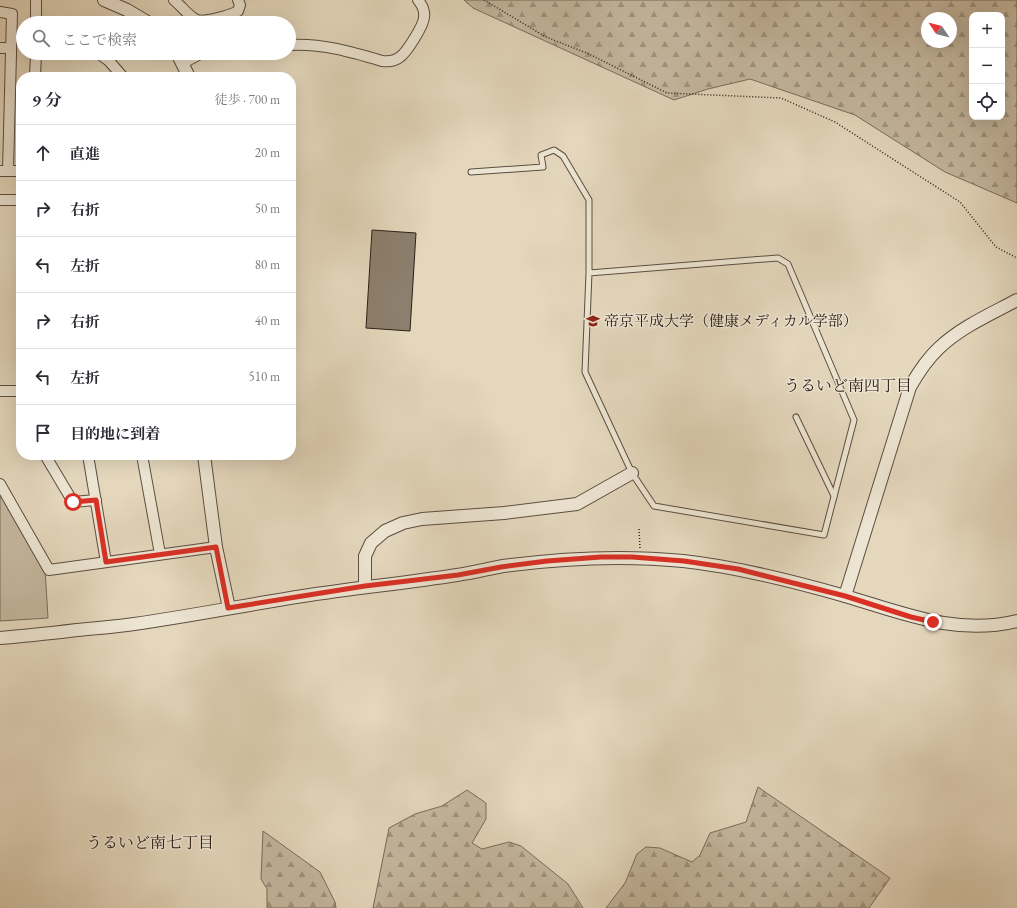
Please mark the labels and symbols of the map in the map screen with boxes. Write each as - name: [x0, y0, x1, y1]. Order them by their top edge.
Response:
- north arrow: [921, 12, 957, 48]
- place label: 帝京平成大学（健康メディカル学部）: [604, 311, 858, 330]
- school or university icon: 帝京平成大学（健康メディカル学部）: [585, 313, 601, 329]
- district label: うるいど南四丁目: [784, 375, 912, 396]
- route start: [64, 493, 82, 511]
- route end: [924, 613, 942, 631]
- district label: うるいど南七丁目: [86, 832, 214, 853]

